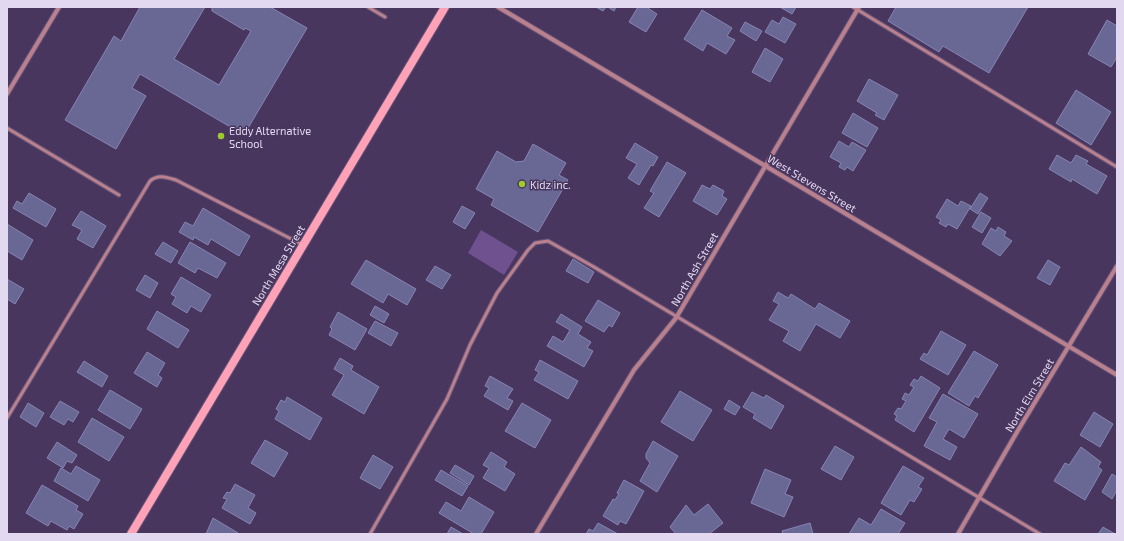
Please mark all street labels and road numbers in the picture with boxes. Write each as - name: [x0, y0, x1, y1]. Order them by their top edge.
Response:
- street label: West Stevens Street: [765, 151, 859, 215]
- street label: North Mesa Street: [249, 222, 307, 308]
- street label: North Ash Street: [668, 230, 720, 308]
- street label: North Elm Street: [1002, 356, 1056, 434]

